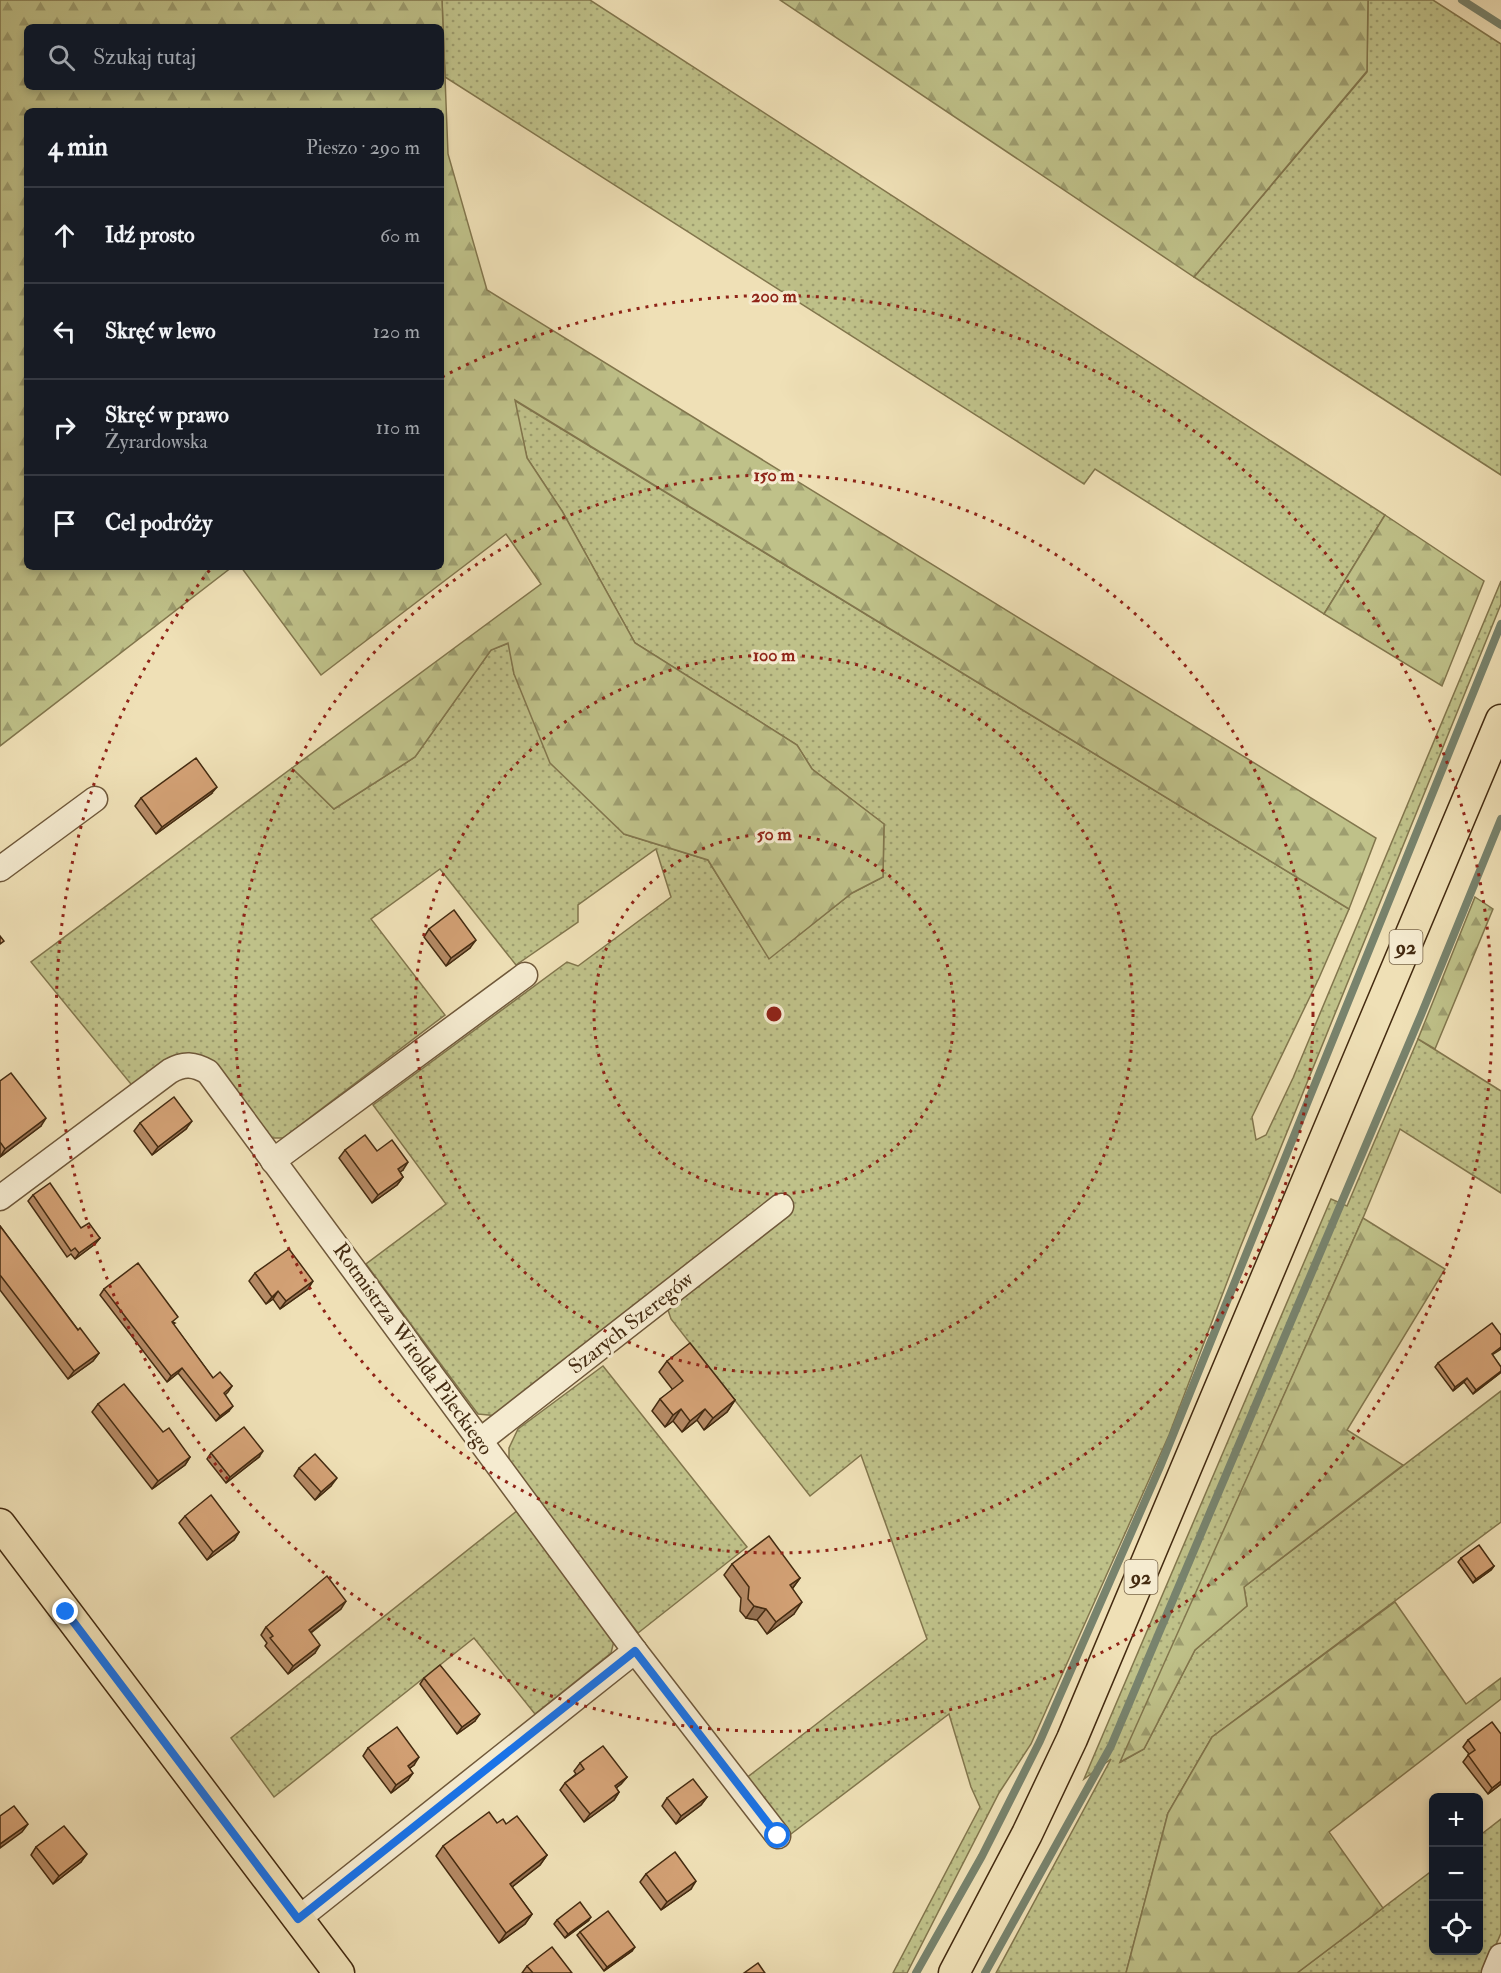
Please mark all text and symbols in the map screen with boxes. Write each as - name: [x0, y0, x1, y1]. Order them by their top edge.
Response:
- search box: [24, 24, 444, 90]
- icon: search: [45, 41, 78, 74]
- text: Szukaj tutaj: [93, 43, 196, 71]
- text: 4 min: [48, 131, 108, 163]
- text: Pieszo · 290 m: [306, 135, 420, 160]
- icon: ahead: [48, 219, 81, 252]
- text: Idź prosto: [105, 221, 195, 249]
- text: 60 m: [380, 223, 420, 248]
- text: 200 m: [751, 285, 798, 308]
- icon: left: [48, 315, 81, 348]
- text: Skręć w lewo: [105, 317, 216, 345]
- text: 120 m: [373, 319, 420, 344]
- text: Skręć w prawo: [105, 401, 229, 429]
- icon: right: [48, 411, 81, 444]
- text: 110 m: [376, 415, 420, 440]
- text: Żyrardowska: [105, 429, 208, 454]
- text: 150 m: [753, 464, 796, 487]
- icon: arrive: [48, 507, 81, 540]
- text: Cel podróży: [105, 509, 212, 537]
- text: 100 m: [753, 644, 796, 667]
- text: 50 m: [757, 823, 792, 846]
- road number: 92: [1390, 930, 1422, 964]
- centre of rings: [764, 1004, 784, 1024]
- street label: Rotmistrza Witolda Pileckiego: [327, 1237, 499, 1461]
- street label: Szarych Szeregów: [563, 1265, 700, 1380]
- road number: 92: [1124, 1560, 1158, 1594]
- route end: [52, 1598, 78, 1624]
- map controls: [1429, 1793, 1483, 1955]
- button: +: [1429, 1793, 1483, 1847]
- route start: [764, 1822, 790, 1848]
- button: −: [1429, 1847, 1483, 1901]
- button: locate: [1429, 1901, 1483, 1955]

